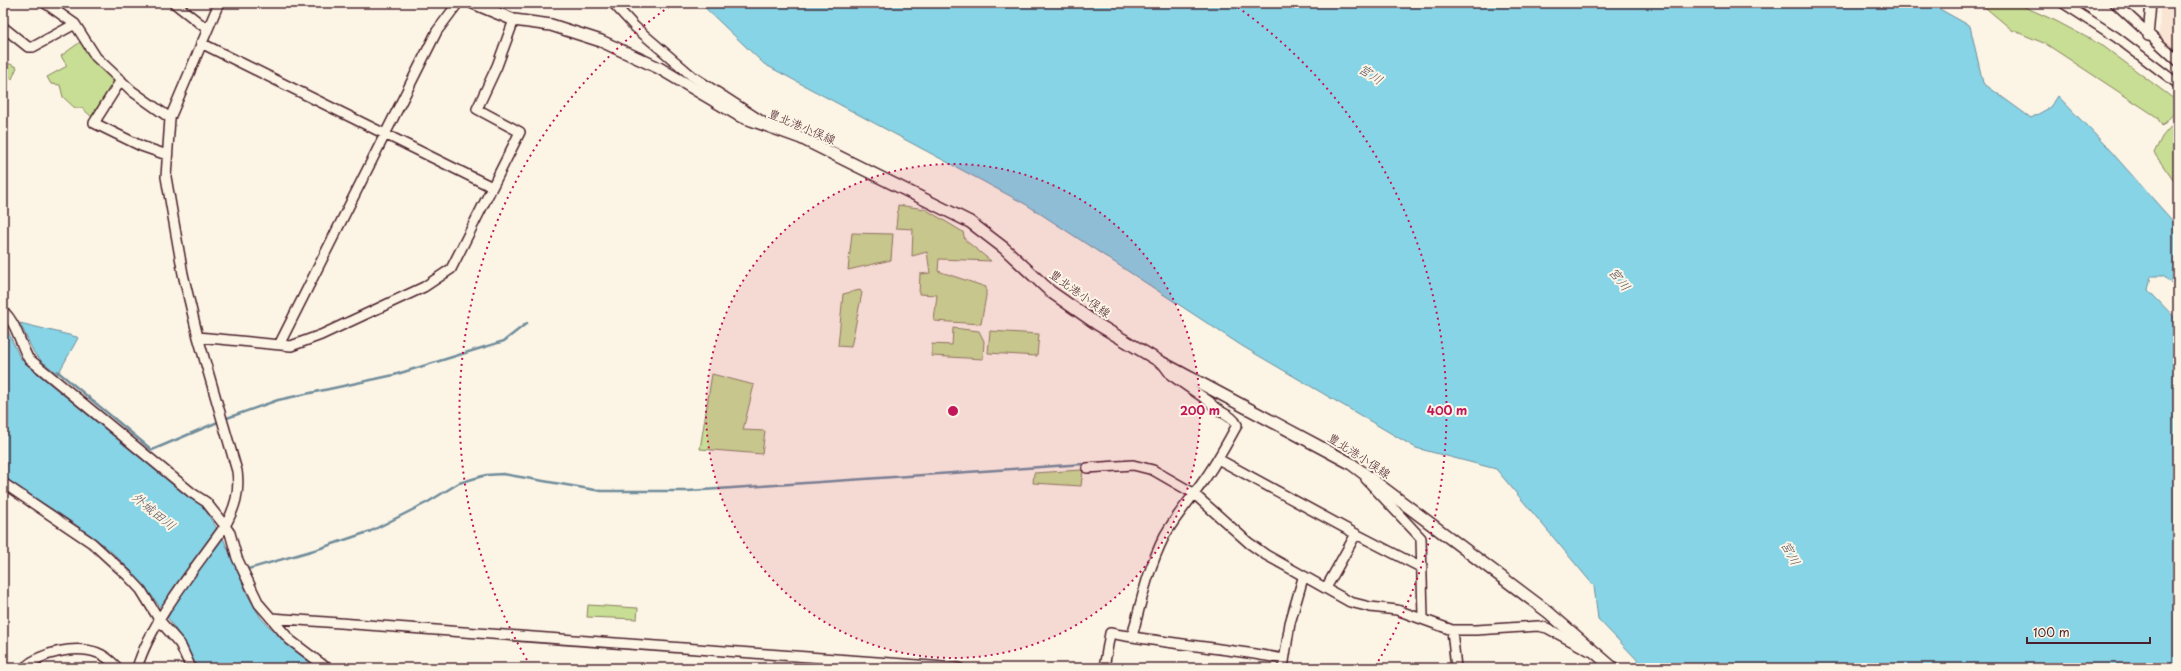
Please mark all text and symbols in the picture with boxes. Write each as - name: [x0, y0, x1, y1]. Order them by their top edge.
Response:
- water label: 宮川: [1355, 59, 1387, 89]
- street label: 豊北港小俣線: [766, 104, 839, 148]
- water label: 宮川: [1605, 263, 1636, 295]
- street label: 豊北港小俣線: [1046, 265, 1115, 322]
- text: 200 m: [1180, 401, 1220, 419]
- text: 400 m: [1427, 401, 1467, 419]
- centre of rings: [946, 404, 960, 418]
- street label: 豊北港小俣線: [1324, 428, 1395, 482]
- water label: 外城田川: [128, 487, 181, 534]
- water label: 宮川: [1777, 537, 1806, 569]
- scale bar: [2027, 619, 2150, 645]
- text: 100 m: [2033, 623, 2070, 641]

